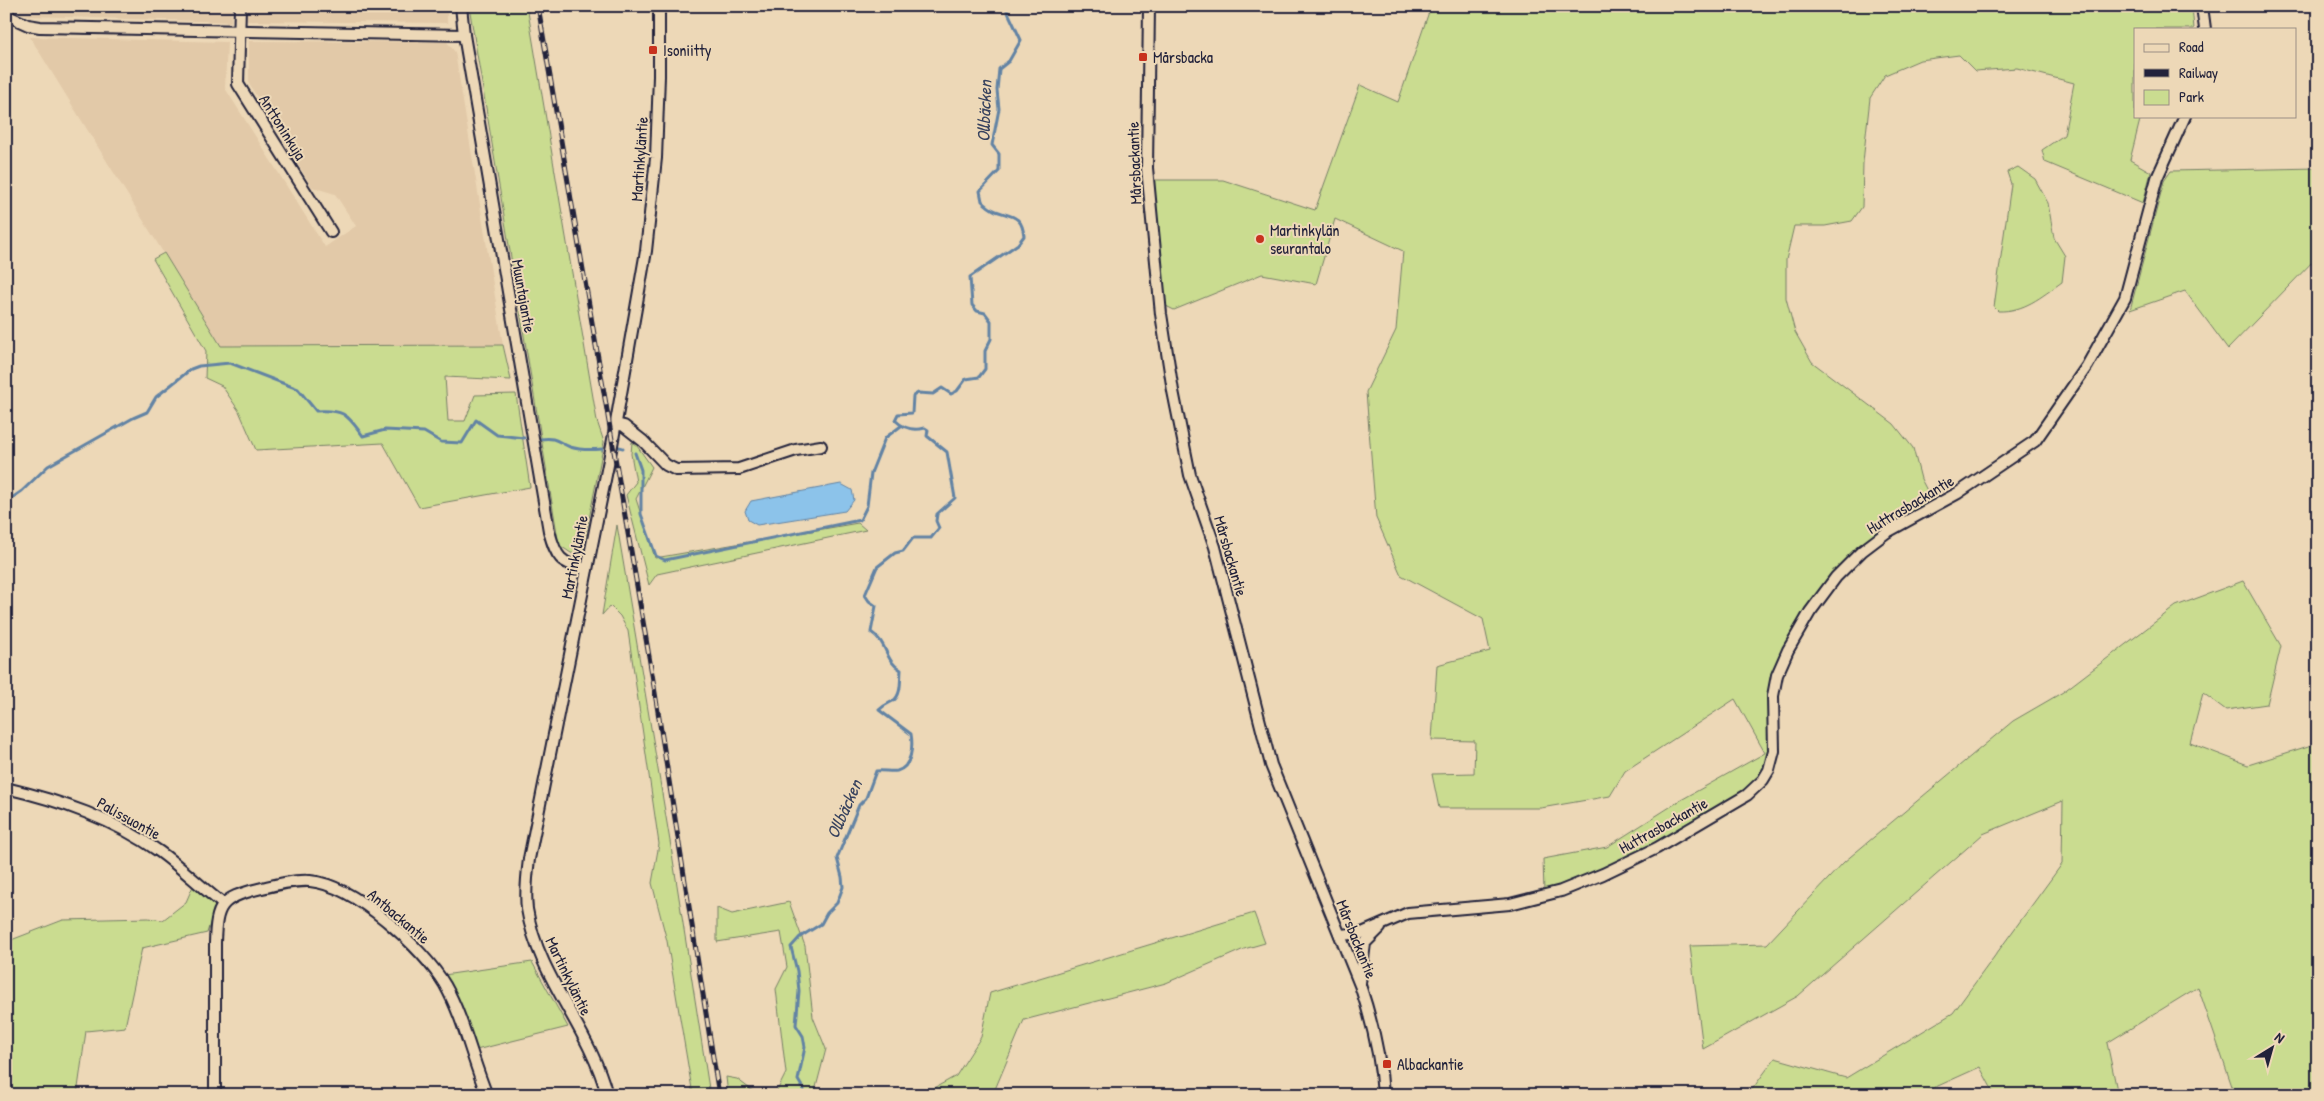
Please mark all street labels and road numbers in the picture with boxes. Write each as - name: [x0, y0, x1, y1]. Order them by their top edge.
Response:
- street label: Anttoninkuja: [254, 90, 312, 164]
- street label: Martinkyläntie: [625, 115, 653, 202]
- street label: Mårsbackantie: [1122, 121, 1146, 205]
- street label: Muuntajantie: [507, 258, 541, 335]
- street label: Huttrasbackantie: [1862, 469, 1958, 539]
- street label: Martinkyläntie: [555, 513, 593, 601]
- street label: Mårsbackantie: [1209, 513, 1253, 599]
- street label: Palissuontie: [93, 791, 165, 845]
- street label: Huttrasbackantie: [1615, 791, 1712, 858]
- street label: Antbackantie: [363, 883, 435, 949]
- street label: Mårsbackantie: [1331, 896, 1383, 982]
- street label: Martinkyläntie: [541, 933, 598, 1020]

